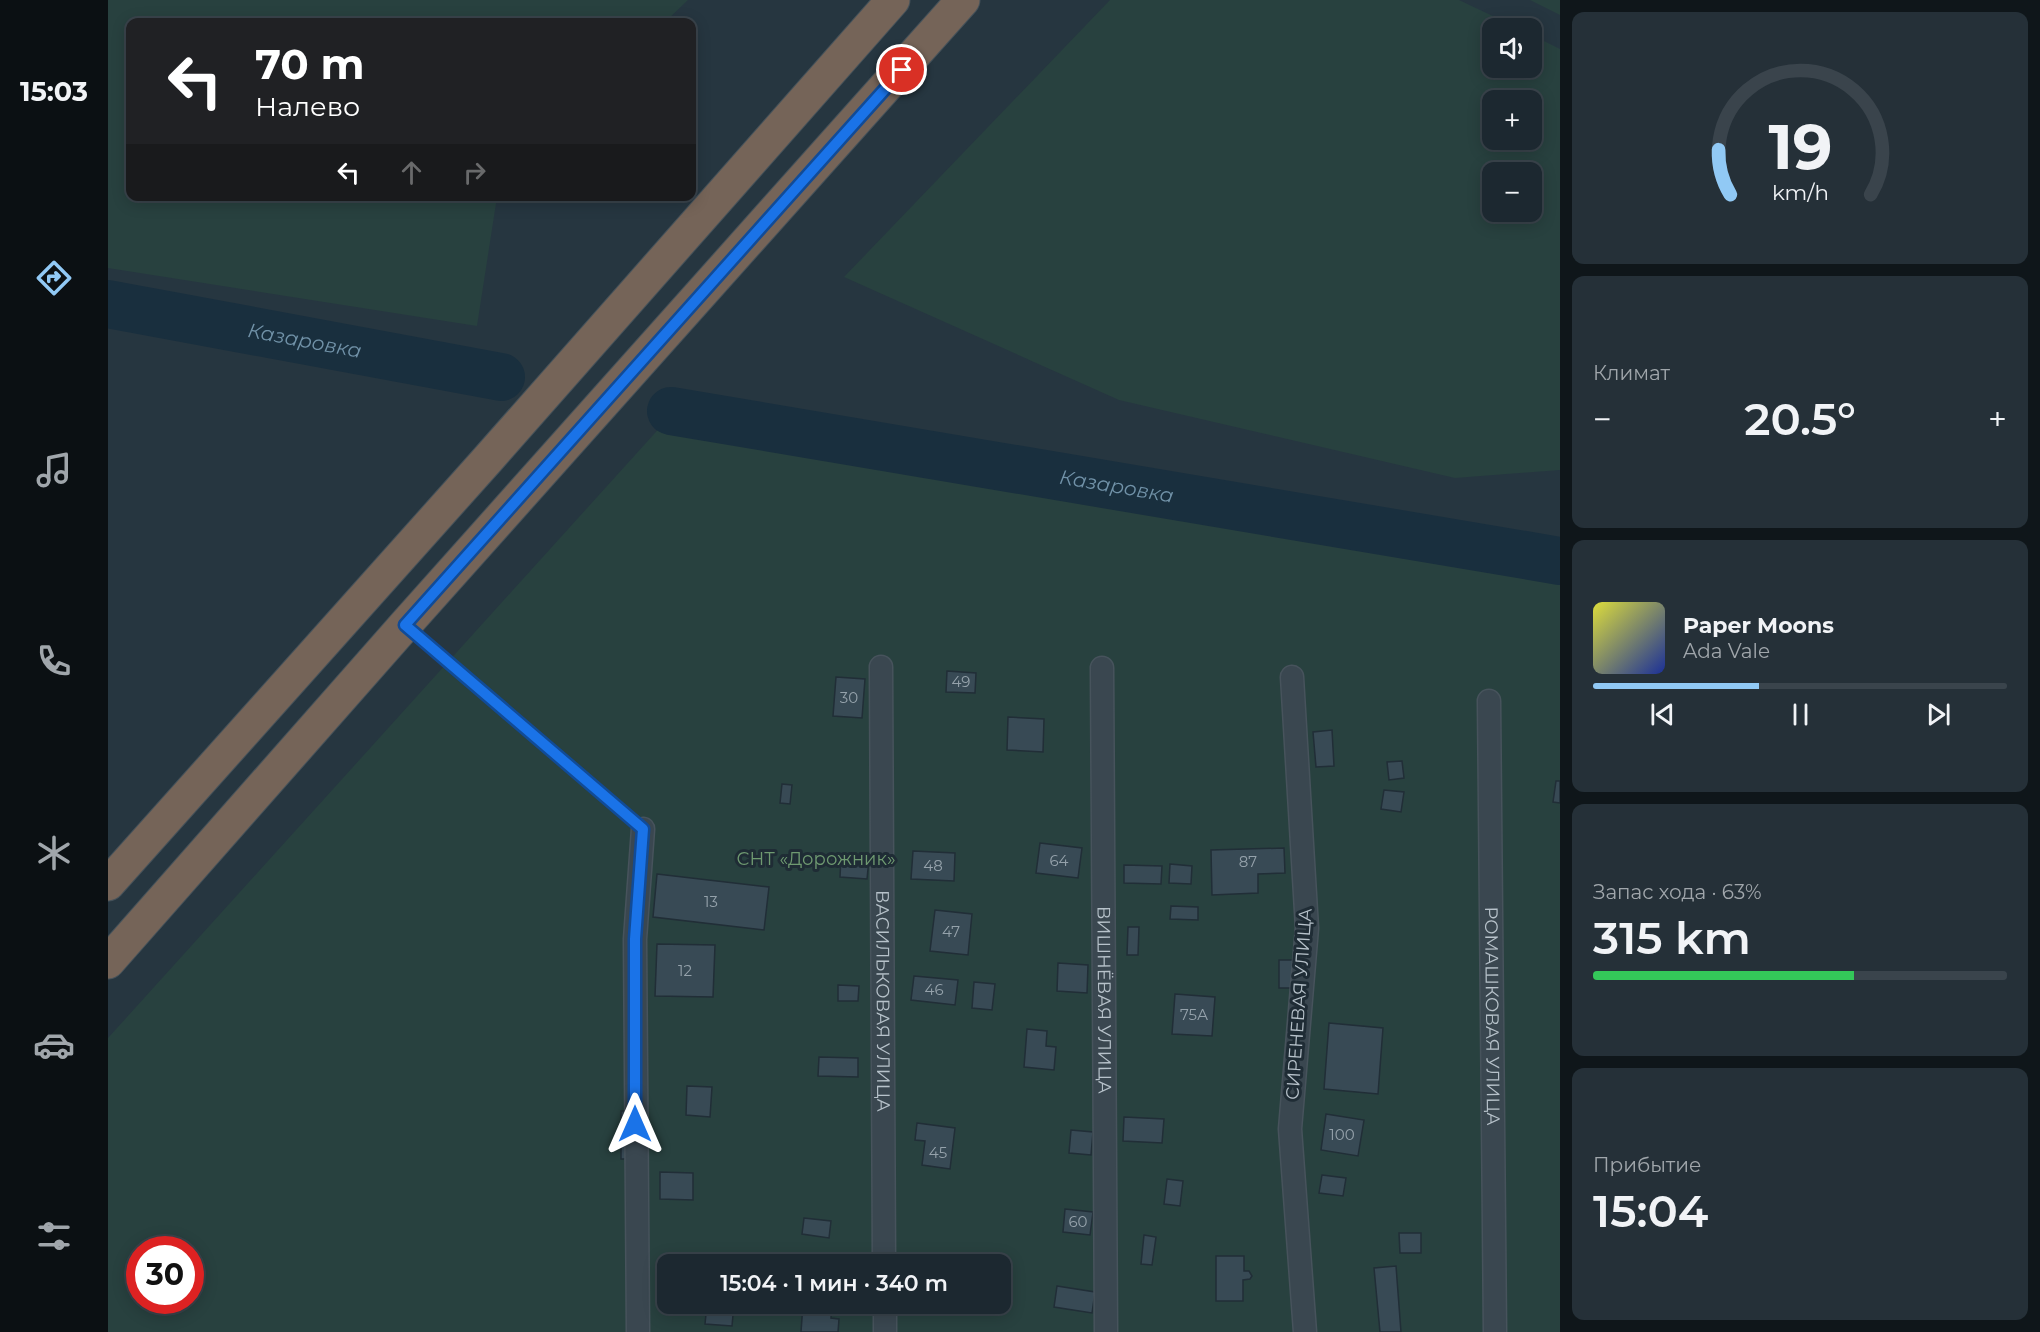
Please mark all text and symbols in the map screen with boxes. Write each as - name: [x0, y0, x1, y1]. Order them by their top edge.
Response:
- map controls: [1482, 18, 1542, 222]
- button: sound: [1482, 18, 1542, 78]
- text: 70 m: [255, 38, 365, 90]
- icon: left: [156, 42, 234, 120]
- pin: [876, 44, 927, 95]
- icon: arrive: [885, 53, 918, 86]
- text: 15:03: [20, 75, 88, 108]
- text: Налево: [255, 90, 360, 123]
- button: +: [1482, 90, 1542, 150]
- text: 19: [1768, 109, 1832, 185]
- icon: left: [332, 156, 365, 189]
- icon: ahead: [395, 156, 428, 189]
- icon: right: [458, 156, 491, 189]
- button: −: [1482, 162, 1542, 222]
- text: km/h: [1771, 179, 1829, 205]
- icon: directions: [33, 257, 75, 299]
- water label: Казаровка: [246, 318, 364, 363]
- text: Климат: [1593, 361, 1670, 385]
- text: 20.5°: [1744, 391, 1856, 446]
- text: −: [1593, 399, 1612, 439]
- text: +: [1988, 399, 2007, 439]
- icon: music: [33, 449, 75, 491]
- water label: Казаровка: [1058, 465, 1176, 508]
- text: Paper Moons: [1683, 612, 1834, 639]
- text: Ada Vale: [1683, 639, 1770, 663]
- icon: phone: [33, 640, 75, 682]
- house number: 49: [952, 672, 970, 691]
- house number: 30: [840, 688, 858, 707]
- icon: previous: [1646, 698, 1679, 731]
- icon: pause: [1784, 698, 1817, 731]
- icon: next: [1922, 698, 1955, 731]
- icon: climate: [33, 832, 75, 874]
- park label: СНТ «Дорожник»: [737, 848, 895, 870]
- house number: 64: [1049, 851, 1069, 870]
- house number: 87: [1239, 852, 1257, 871]
- house number: 48: [923, 856, 943, 875]
- text: Запас хода · 63%: [1593, 880, 1762, 904]
- street label: ВАСИЛЬКОВАЯ УЛИЦА: [871, 890, 894, 1113]
- house number: 13: [704, 892, 718, 911]
- street label: ВИШНЁВАЯ УЛИЦА: [1092, 906, 1116, 1095]
- street label: РОМАШКОВАЯ УЛИЦА: [1480, 906, 1504, 1126]
- street label: СИРЕНЕВАЯ УЛИЦА: [1281, 907, 1317, 1101]
- text: 315 km: [1593, 910, 1751, 965]
- house number: 47: [942, 922, 960, 941]
- house number: 12: [678, 961, 692, 980]
- house number: 46: [924, 980, 944, 999]
- house number: 75А: [1180, 1005, 1208, 1024]
- icon: car: [33, 1024, 75, 1066]
- position arrow: [603, 1092, 667, 1156]
- house number: 100: [1329, 1125, 1355, 1144]
- house number: 45: [929, 1143, 947, 1162]
- text: Прибытие: [1593, 1153, 1701, 1177]
- text: 15:04: [1593, 1183, 1708, 1238]
- house number: 60: [1068, 1212, 1088, 1231]
- icon: filters: [33, 1215, 75, 1257]
- speed limit sign: 30: [126, 1236, 204, 1314]
- text: 15:04 · 1 мин · 340 m: [720, 1270, 948, 1297]

